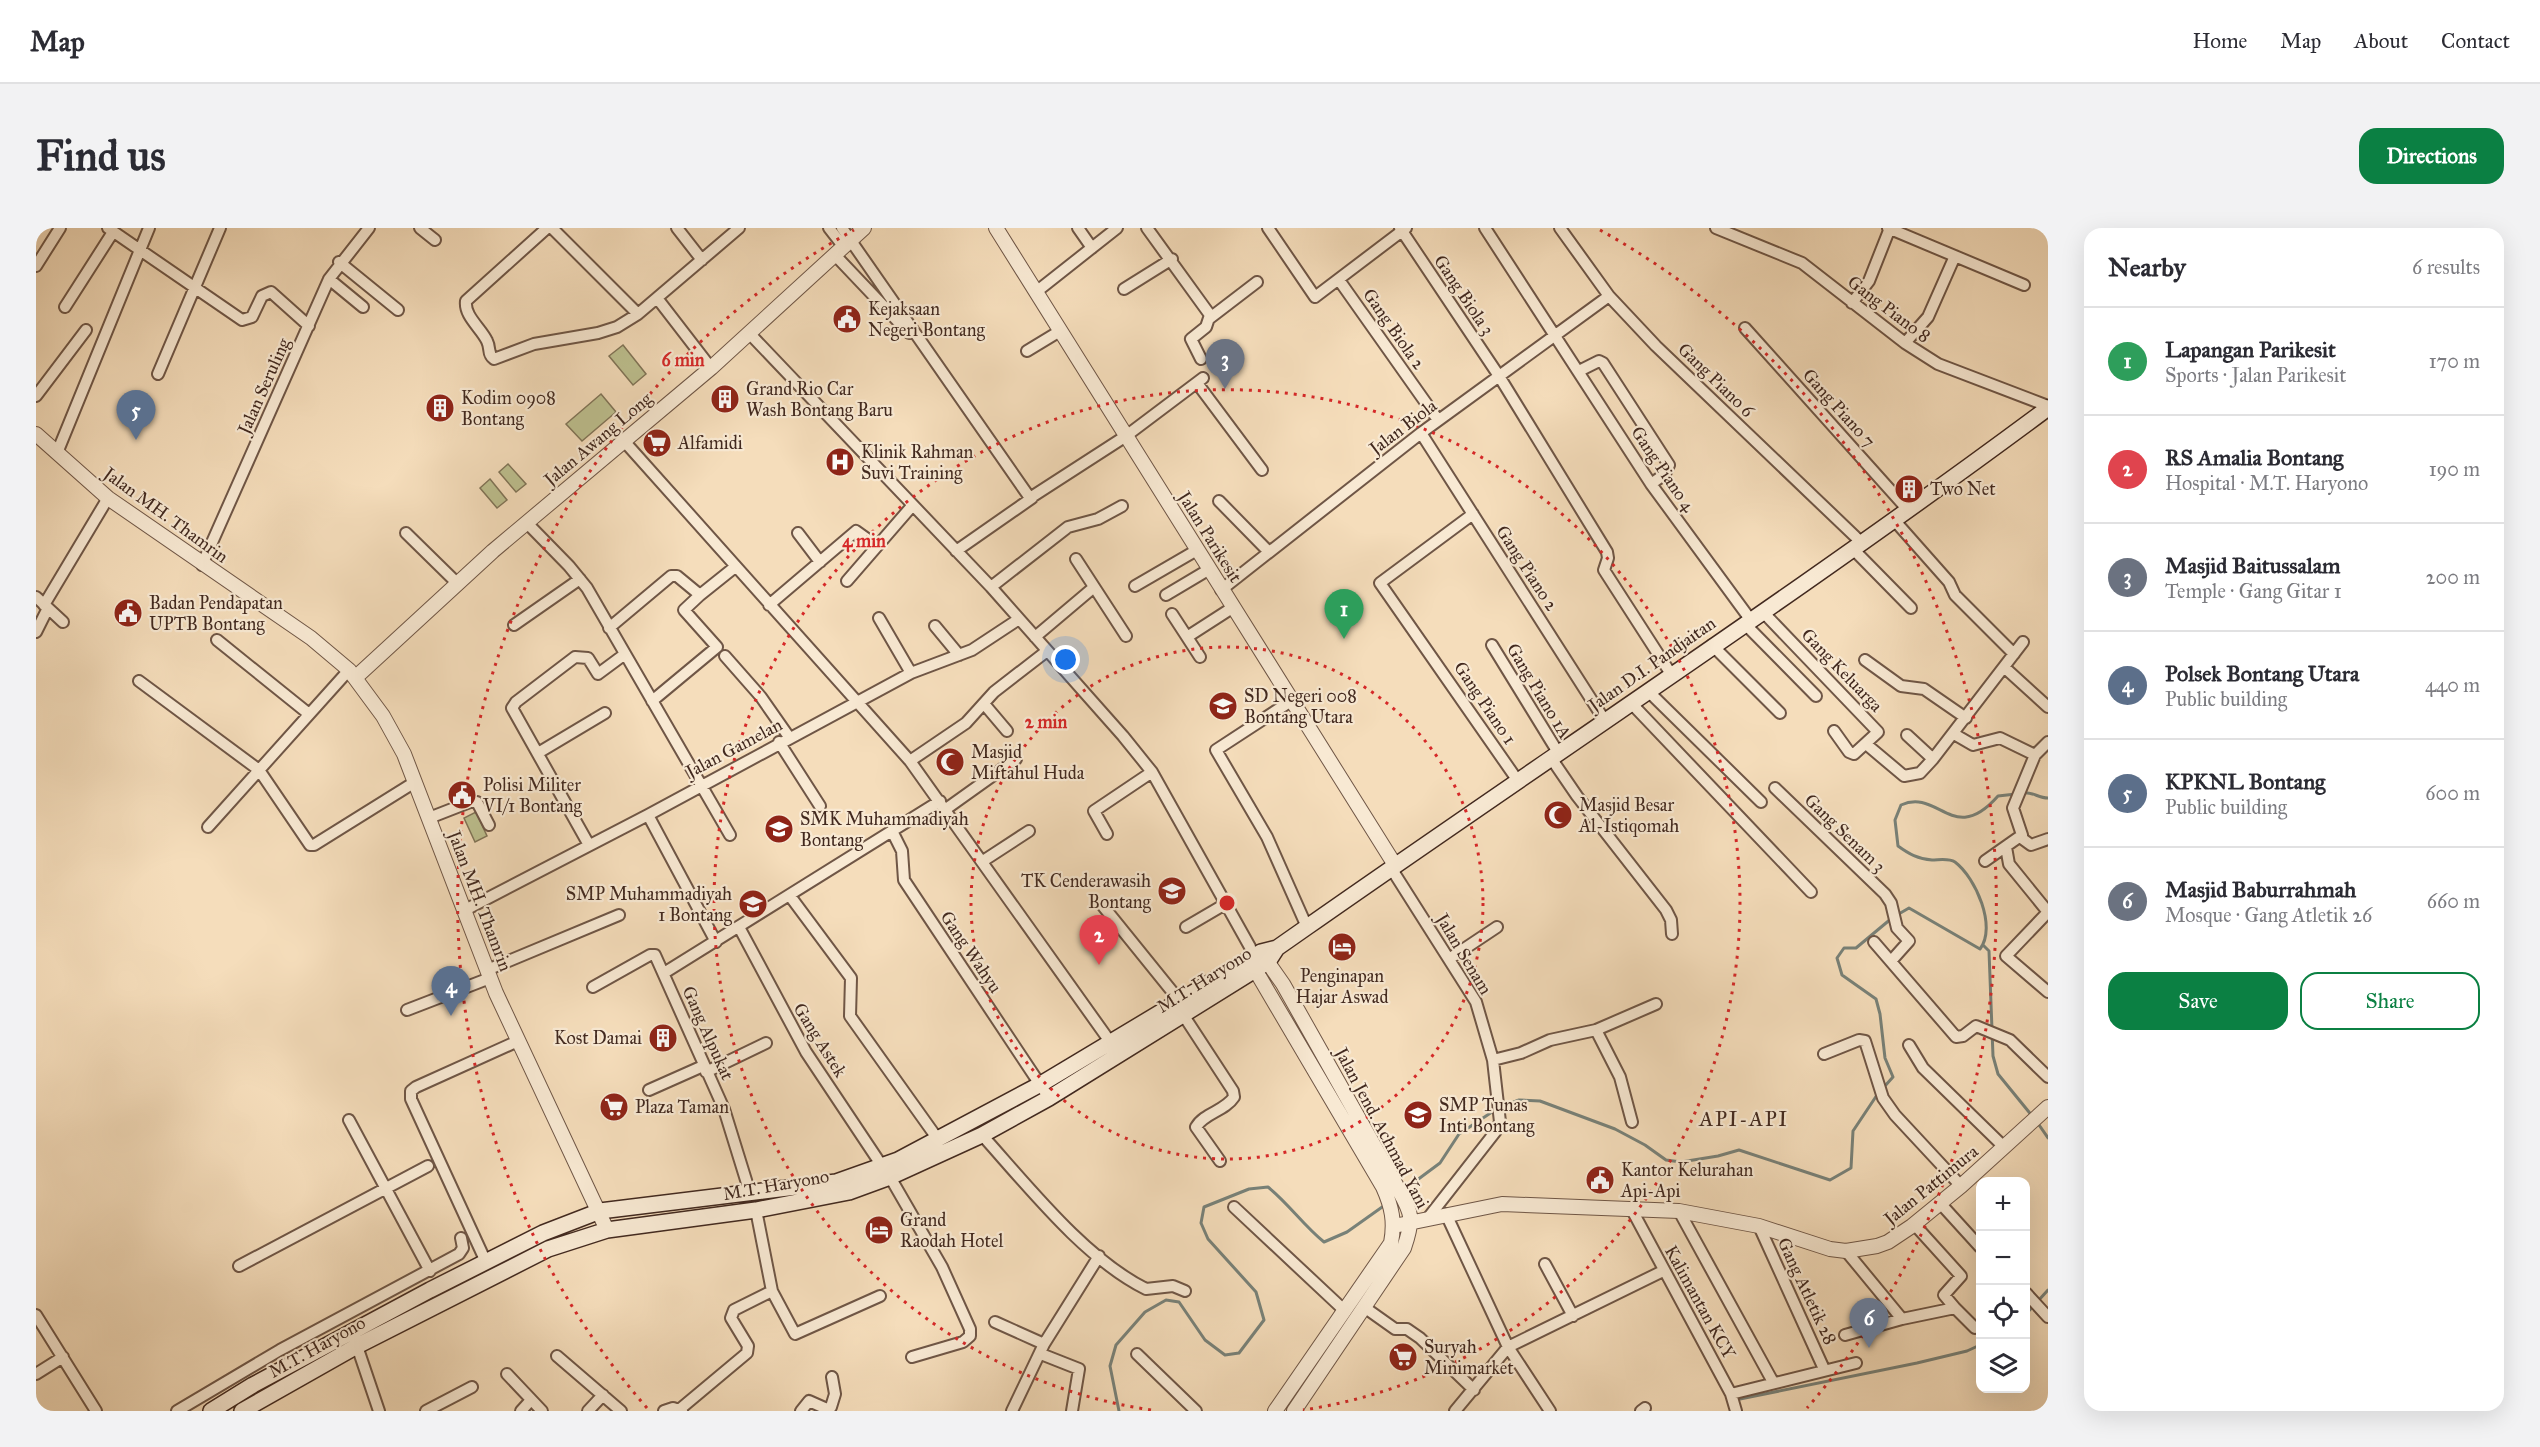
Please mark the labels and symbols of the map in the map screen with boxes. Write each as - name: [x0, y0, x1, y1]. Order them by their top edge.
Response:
- street label: Gang Biola 3: [1428, 251, 1499, 340]
- street label: Gang Piano 8: [1843, 271, 1935, 348]
- street label: Gang Biola 2: [1357, 284, 1430, 374]
- place label: Kejaksaan Negeri Bontang: [868, 298, 985, 342]
- public building icon: Kejaksaan Negeri Bontang: [831, 303, 863, 335]
- street label: Jalan Seruling: [232, 334, 296, 440]
- street label: Gang Piano 6: [1673, 338, 1759, 423]
- pin: 3: [1206, 340, 1244, 389]
- text: 6 min: [662, 349, 705, 371]
- street label: Gang Piano 7: [1797, 364, 1880, 452]
- place label: Grand Rio Car Wash Bontang Baru: [746, 378, 893, 422]
- building icon: Grand Rio Car Wash Bontang Baru: [709, 383, 741, 415]
- place label: Kodim 0908 Bontang: [461, 387, 556, 431]
- street label: Jalan Awang Long: [538, 387, 658, 493]
- pin: 5: [116, 390, 156, 440]
- building icon: Kodim 0908 Bontang: [424, 392, 456, 424]
- street label: Jalan Biola: [1363, 394, 1442, 462]
- street label: Gang Piano 4: [1626, 422, 1700, 517]
- supermarket icon: Alfamidi: [641, 427, 673, 459]
- place label: Alfamidi: [677, 432, 743, 454]
- place label: Klinik Rahman Suvi Training: [861, 441, 974, 485]
- hospital icon: Klinik Rahman Suvi Training: [824, 446, 856, 478]
- street label: Jalan MH. Thamrin: [97, 461, 233, 569]
- building icon: Two Net: [1893, 473, 1925, 505]
- place label: Two Net: [1930, 478, 1996, 500]
- street label: Jalan Parikesit: [1171, 486, 1247, 588]
- street label: Gang Piano 2: [1490, 521, 1563, 615]
- text: 4 min: [842, 530, 886, 553]
- pin: 1: [1324, 590, 1364, 639]
- place label: Badan Pendapatan UPTB Bontang: [149, 592, 283, 636]
- public building icon: Badan Pendapatan UPTB Bontang: [112, 597, 144, 629]
- street label: Jalan D.I. Pandjaitan: [1583, 612, 1721, 718]
- street label: Gang Keluarga: [1796, 624, 1888, 717]
- street label: Gang Piano 1A: [1501, 639, 1576, 743]
- your location: [1051, 645, 1080, 674]
- street label: Gang Piano 1: [1448, 657, 1521, 749]
- place label: SD Negeri 008 Bontang Utara: [1244, 685, 1357, 729]
- school or university icon: SD Negeri 008 Bontang Utara: [1207, 690, 1239, 722]
- text: 2 min: [1025, 711, 1068, 733]
- street label: Jalan Gamelan: [680, 713, 787, 784]
- place label: Masjid Miftahul Huda: [971, 741, 1085, 784]
- mosque icon: Masjid Miftahul Huda: [934, 746, 966, 778]
- place label: Polisi Militer VI/1 Bontang: [482, 774, 583, 818]
- public building icon: Polisi Militer VI/1 Bontang: [446, 779, 478, 811]
- street label: Gang Senam 3: [1799, 789, 1890, 878]
- place label: Masjid Besar Al-Istiqomah: [1578, 794, 1679, 838]
- mosque icon: Masjid Besar Al-Istiqomah: [1542, 799, 1574, 831]
- place label: SMK Muhammadiyah Bontang: [800, 808, 969, 852]
- school or university icon: SMK Muhammadiyah Bontang: [763, 813, 795, 845]
- street label: Jalan MH. Thamrin: [441, 826, 517, 975]
- place label: TK Cenderawasih Bontang: [1021, 870, 1152, 914]
- school or university icon: TK Cenderawasih Bontang: [1156, 875, 1188, 907]
- place label: SMP Muhammadiyah 1 Bontang: [566, 883, 733, 927]
- school or university icon: SMP Muhammadiyah 1 Bontang: [737, 888, 769, 920]
- centre of rings: [1217, 893, 1237, 913]
- street label: Gang Wahyu: [935, 907, 1007, 998]
- street label: Jalan Senam: [1429, 908, 1497, 999]
- pin: 2: [1080, 916, 1118, 965]
- hotel icon: Penginapan Hajar Aswad: [1326, 931, 1358, 963]
- street label: M.T. Haryono: [1153, 942, 1255, 1018]
- place label: Penginapan Hajar Aswad: [1296, 965, 1388, 1008]
- pin: 4: [432, 966, 470, 1016]
- street label: Gang Alpukat: [677, 983, 739, 1084]
- street label: Gang Astek: [788, 999, 852, 1082]
- building icon: Kost Damai: [647, 1022, 679, 1054]
- place label: Kost Damai: [554, 1027, 642, 1049]
- street label: Jalan Jend. Achmad Yani: [1328, 1042, 1434, 1213]
- supermarket icon: Plaza Taman: [598, 1091, 630, 1123]
- place label: SMP Tunas Inti Bontang: [1439, 1094, 1535, 1138]
- place label: Plaza Taman: [635, 1096, 729, 1118]
- school or university icon: SMP Tunas Inti Bontang: [1402, 1099, 1434, 1131]
- district label: API-API: [1698, 1106, 1789, 1132]
- street label: Jalan Pattimura: [1878, 1140, 1983, 1232]
- place label: Kantor Kelurahan Api-Api: [1620, 1159, 1754, 1202]
- public building icon: Kantor Kelurahan Api-Api: [1584, 1164, 1616, 1196]
- street label: M.T. Haryono: [721, 1165, 831, 1205]
- place label: Grand Raodah Hotel: [900, 1209, 1003, 1252]
- hotel icon: Grand Raodah Hotel: [863, 1214, 895, 1246]
- street label: Gang Atletik 28: [1772, 1234, 1841, 1348]
- street label: Kalimantan KCY: [1660, 1242, 1740, 1363]
- pin: 6: [1850, 1298, 1888, 1348]
- street label: M.T. Haryono: [265, 1311, 369, 1383]
- place label: Suryah Minimarket: [1424, 1336, 1514, 1379]
- supermarket icon: Suryah Minimarket: [1387, 1341, 1419, 1373]

